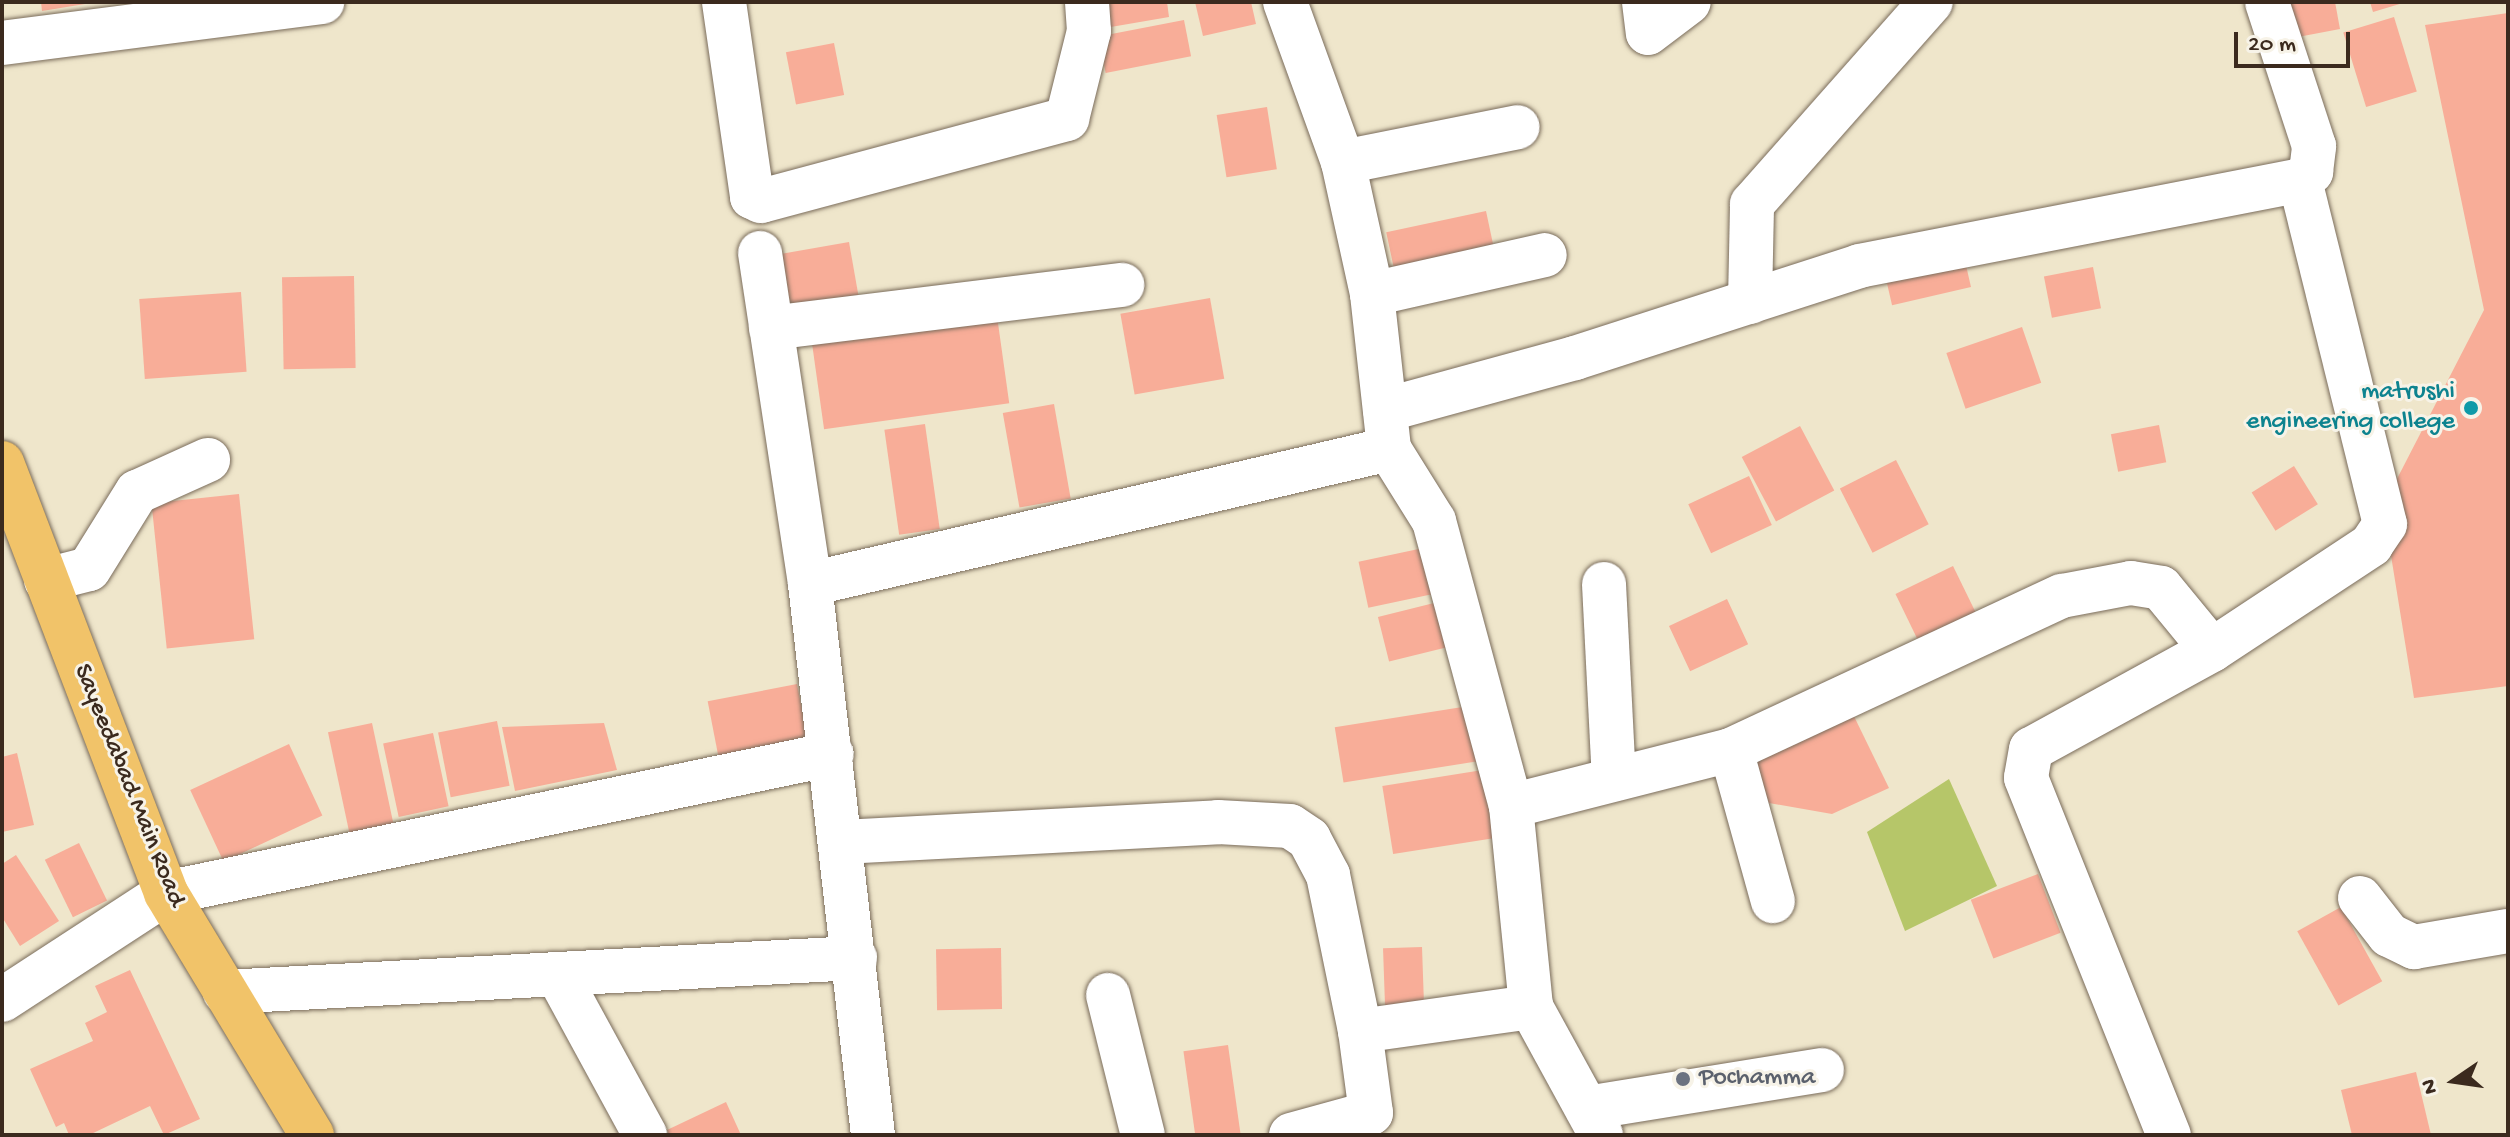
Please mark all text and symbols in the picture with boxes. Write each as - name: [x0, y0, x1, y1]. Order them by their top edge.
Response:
- scale bar: [2238, 16, 2354, 66]
- text: 20 m: [2248, 31, 2296, 60]
- place label: matrushi engineering college: [2246, 377, 2455, 438]
- marker: matrushi engineering college: [2462, 399, 2480, 417]
- street label: Sayeedabad Main Road: [65, 660, 191, 912]
- north arrow: [2414, 1041, 2494, 1121]
- place label: Pochamma: [1699, 1063, 1815, 1095]
- marker: Pochamma: [1674, 1070, 1692, 1088]
- text: N: [2416, 1076, 2445, 1096]

